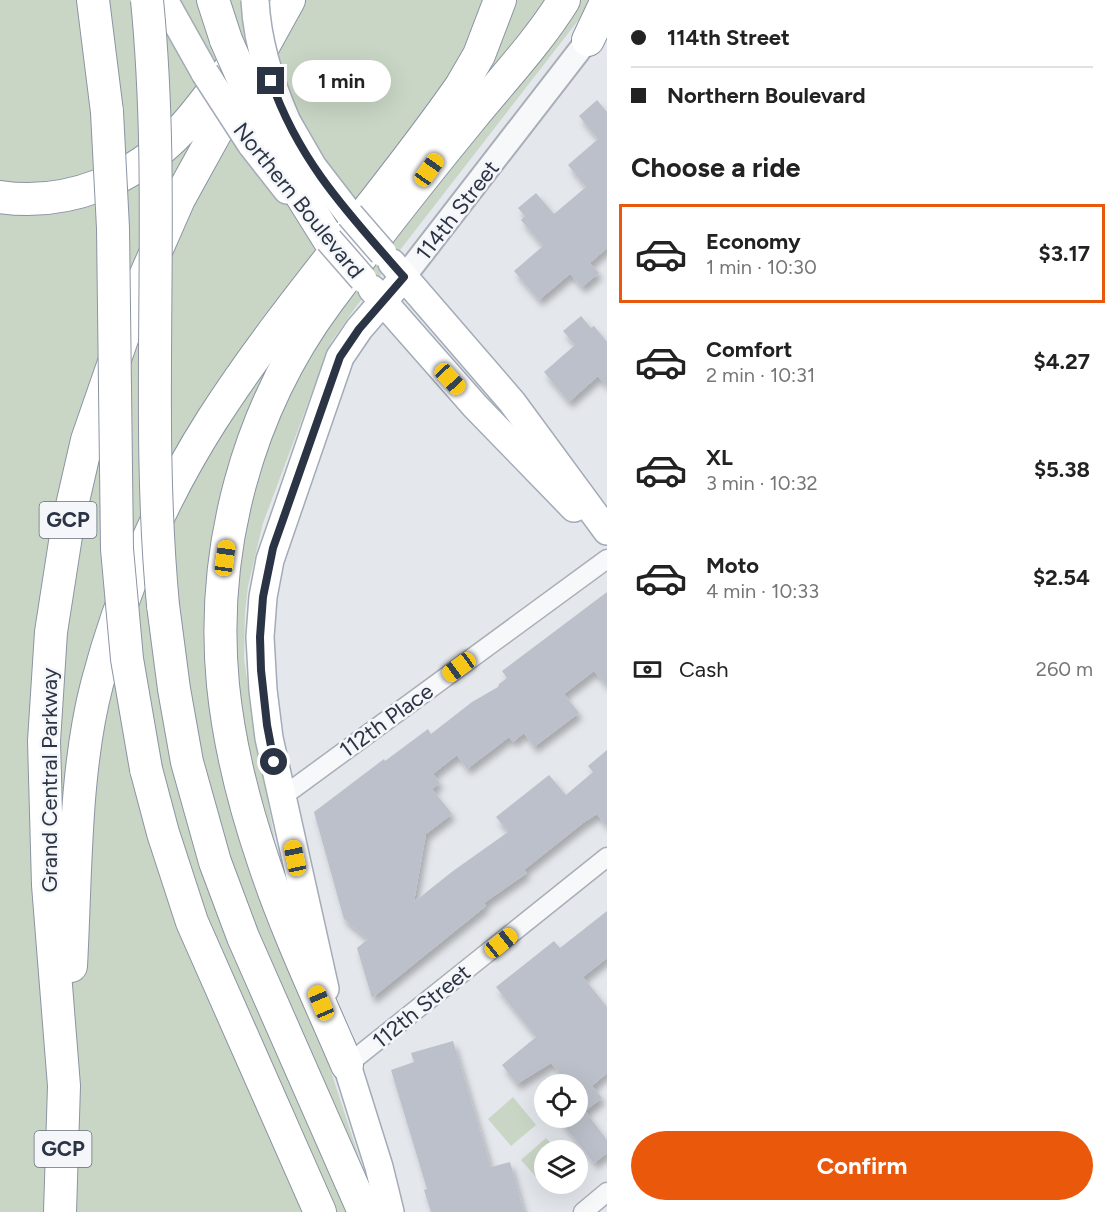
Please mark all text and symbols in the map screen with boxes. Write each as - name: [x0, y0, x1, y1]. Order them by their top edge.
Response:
- text: 114th Street: [667, 24, 790, 51]
- callout: 1 min: [292, 60, 391, 102]
- route end: [257, 67, 284, 94]
- text: 1 min: [318, 69, 365, 93]
- text: Northern Boulevard: [667, 82, 866, 109]
- street label: Northern Boulevard: [227, 117, 370, 284]
- car: [411, 150, 447, 190]
- text: Choose a ride: [631, 151, 800, 184]
- street label: 114th Street: [410, 155, 505, 266]
- icon: car: [634, 227, 688, 281]
- text: Economy: [706, 228, 801, 255]
- text: $3.17: [1039, 240, 1090, 267]
- text: 1 min · 10:30: [706, 255, 817, 279]
- icon: car: [634, 335, 688, 389]
- text: Comfort: [706, 336, 792, 363]
- text: $4.27: [1033, 348, 1090, 375]
- car: [431, 360, 469, 398]
- text: 2 min · 10:31: [706, 363, 815, 387]
- icon: car: [634, 443, 688, 497]
- text: XL: [706, 444, 733, 471]
- text: $5.38: [1034, 456, 1090, 483]
- text: 3 min · 10:32: [706, 471, 818, 495]
- road number: GCP: [40, 502, 97, 538]
- car: [214, 539, 236, 577]
- icon: car: [634, 551, 688, 605]
- text: Moto: [706, 552, 759, 579]
- text: $2.54: [1033, 564, 1090, 591]
- text: 4 min · 10:33: [706, 579, 819, 603]
- car: [439, 649, 479, 685]
- icon: cash: [631, 653, 664, 686]
- text: Cash: [679, 656, 729, 683]
- text: 260 m: [1036, 657, 1093, 681]
- street label: Grand Central Parkway: [36, 667, 63, 892]
- street label: 112th Place: [334, 677, 438, 763]
- route start: [260, 748, 287, 775]
- car: [282, 839, 308, 877]
- car: [481, 925, 521, 961]
- street label: 112th Street: [367, 959, 476, 1054]
- car: [306, 983, 336, 1023]
- map controls: [534, 1074, 588, 1194]
- button: locate: [534, 1074, 588, 1128]
- road number: GCP: [34, 1131, 92, 1167]
- button: Confirm: [631, 1131, 1093, 1200]
- button: layers: [534, 1140, 588, 1194]

